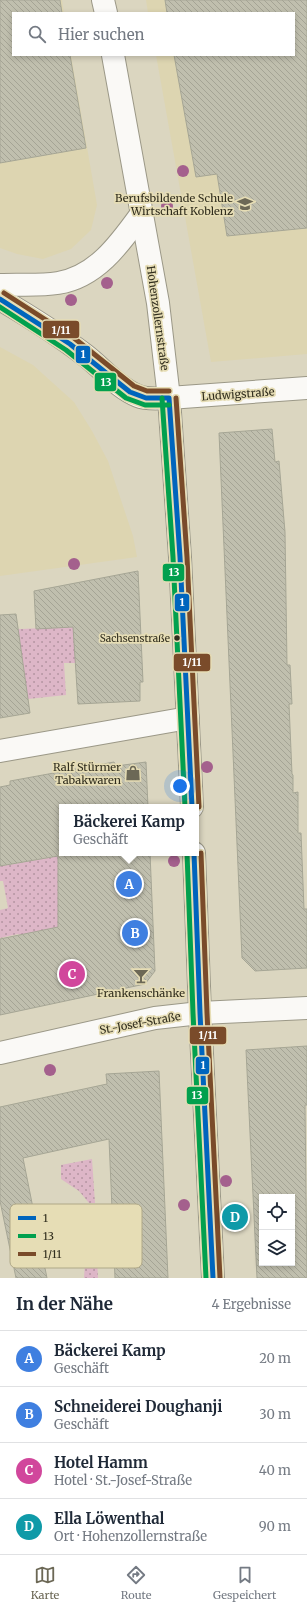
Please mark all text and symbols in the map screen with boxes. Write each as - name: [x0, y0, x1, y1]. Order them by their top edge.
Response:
- search box: [12, 12, 295, 56]
- icon: search: [26, 23, 48, 45]
- text: Hier suchen: [58, 25, 145, 44]
- place label: Berufsbildende Schule Wirtschaft Koblenz: [115, 191, 233, 218]
- school or university icon: Berufsbildende Schule Wirtschaft Koblenz: [236, 195, 254, 213]
- street label: Hohenzollernstraße: [144, 265, 172, 372]
- line badge: 1/11: [42, 320, 80, 339]
- text: 1/11: [52, 323, 70, 337]
- line badge: 1: [75, 345, 91, 364]
- text: 1: [80, 347, 86, 361]
- line badge: 13: [94, 372, 117, 392]
- text: 13: [100, 375, 112, 389]
- street label: Ludwigstraße: [201, 384, 275, 404]
- line badge: 13: [162, 563, 185, 582]
- text: 13: [168, 565, 180, 579]
- line badge: 1: [174, 593, 190, 612]
- text: 1: [179, 595, 185, 609]
- place label: Sachsenstraße: [100, 632, 170, 645]
- marker: Sachsenstraße: [172, 633, 182, 643]
- line badge: 1/11: [173, 653, 211, 672]
- text: 1/11: [183, 655, 201, 669]
- place label: Ralf Stürmer Tabakwaren: [53, 760, 122, 787]
- shop icon: Ralf Stürmer Tabakwaren: [124, 764, 142, 782]
- your location: [170, 776, 190, 796]
- popup: [59, 804, 199, 856]
- text: Bäckerei Kamp: [73, 812, 185, 831]
- text: Geschäft: [73, 831, 128, 848]
- pin: A: [116, 869, 142, 899]
- pin: B: [122, 918, 148, 948]
- pin: C: [59, 959, 85, 989]
- bar icon: Frankenschänke: [132, 967, 150, 985]
- place label: Frankenschänke: [97, 986, 185, 1000]
- street label: St.-Josef-Straße: [98, 1009, 182, 1037]
- line badge: 1/11: [189, 1026, 227, 1045]
- text: 1/11: [199, 1028, 217, 1042]
- line badge: 1: [195, 1056, 210, 1075]
- text: 1: [200, 1058, 206, 1072]
- line badge: 13: [186, 1086, 209, 1105]
- text: 13: [191, 1088, 203, 1102]
- map controls: [259, 1194, 295, 1266]
- button: locate: [259, 1194, 295, 1230]
- pin: D: [222, 1202, 248, 1232]
- legend: [10, 1204, 142, 1268]
- text: 1: [43, 1211, 48, 1225]
- text: 13: [43, 1229, 54, 1243]
- button: layers: [259, 1230, 295, 1266]
- text: 1/11: [43, 1247, 61, 1261]
- text: In der Nähe: [16, 1293, 113, 1315]
- text: 4 Ergebnisse: [211, 1296, 291, 1313]
- text: Bäckerei Kamp: [54, 1341, 166, 1360]
- text: A: [24, 1350, 34, 1367]
- text: 20 m: [259, 1350, 291, 1367]
- text: Geschäft: [54, 1360, 109, 1377]
- text: Schneiderei Doughanji: [54, 1397, 222, 1416]
- text: B: [24, 1406, 34, 1423]
- text: 30 m: [259, 1406, 291, 1423]
- text: Geschäft: [54, 1416, 109, 1433]
- text: Hotel Hamm: [54, 1453, 148, 1472]
- text: C: [25, 1462, 33, 1479]
- text: 40 m: [259, 1462, 291, 1479]
- text: Hotel · St.-Josef-Straße: [54, 1472, 192, 1489]
- text: Ella Löwenthal: [54, 1509, 164, 1528]
- text: D: [24, 1518, 34, 1535]
- text: 90 m: [259, 1518, 291, 1535]
- text: Ort · Hohenzollernstraße: [54, 1528, 207, 1545]
- tab: Karte: [31, 1564, 59, 1602]
- tab: Route: [121, 1564, 151, 1602]
- tab: Gespeichert: [213, 1564, 276, 1602]

